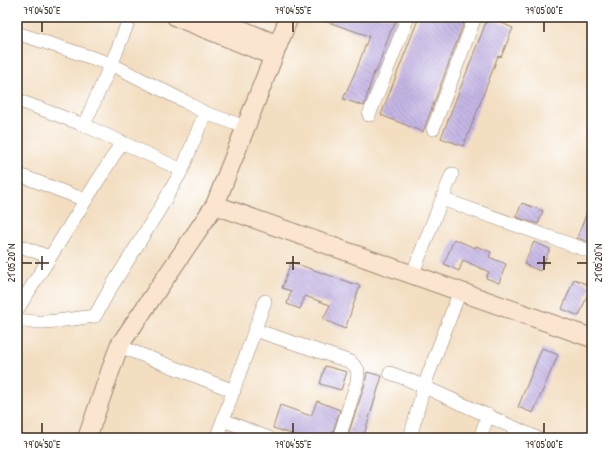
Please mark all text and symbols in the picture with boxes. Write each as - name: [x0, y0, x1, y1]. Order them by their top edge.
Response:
- text: 79°04'50"E: [24, 4, 61, 17]
- text: 79°04'55"E: [275, 4, 312, 17]
- text: 79°05'00"E: [525, 4, 563, 17]
- text: 21°05'20"N: [5, 244, 18, 282]
- text: 21°05'20"N: [592, 244, 605, 282]
- text: 79°04'50"E: [24, 438, 61, 451]
- text: 79°04'55"E: [275, 438, 312, 451]
- text: 79°05'00"E: [525, 438, 563, 451]

